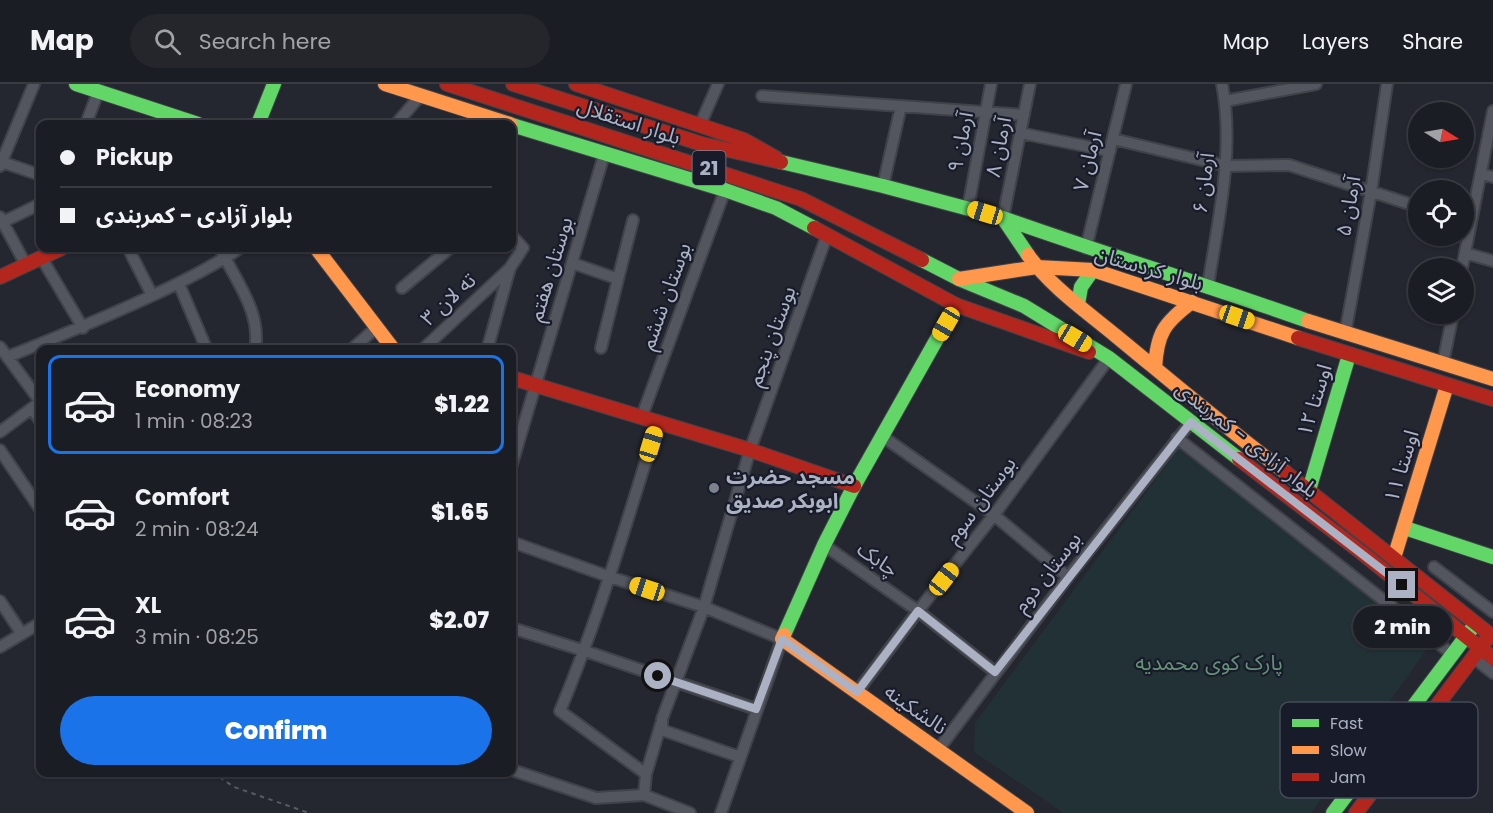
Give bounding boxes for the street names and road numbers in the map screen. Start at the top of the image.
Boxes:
street label: بلوار استقلال [574,91,684,151]
street label: آرمان ۹ [940,108,980,175]
street label: آرمان ۸ [978,113,1018,180]
street label: آرمان ۷ [1066,127,1109,194]
street label: آرمان ۶ [1185,150,1221,215]
road number: 21 [692,151,726,185]
street label: آرمان ۵ [1328,173,1368,239]
street label: بوستان هفتم [520,213,581,325]
street label: بوستان ششم [632,238,699,354]
street label: بلوار کردستان [1091,239,1207,297]
street label: ته لان ۳ [414,266,482,332]
street label: بوستان پنجم [739,282,803,390]
street label: اوستا ۱۲ [1289,360,1339,440]
street label: بلوار آزادی - کمربندی [1169,374,1325,504]
street label: اوستا ۱۱ [1376,426,1426,506]
street label: بوستان سوم [938,450,1024,551]
street label: بوستان دوم [1006,525,1089,620]
street label: چابک [851,534,905,584]
street label: نالشکینه [879,677,953,741]

